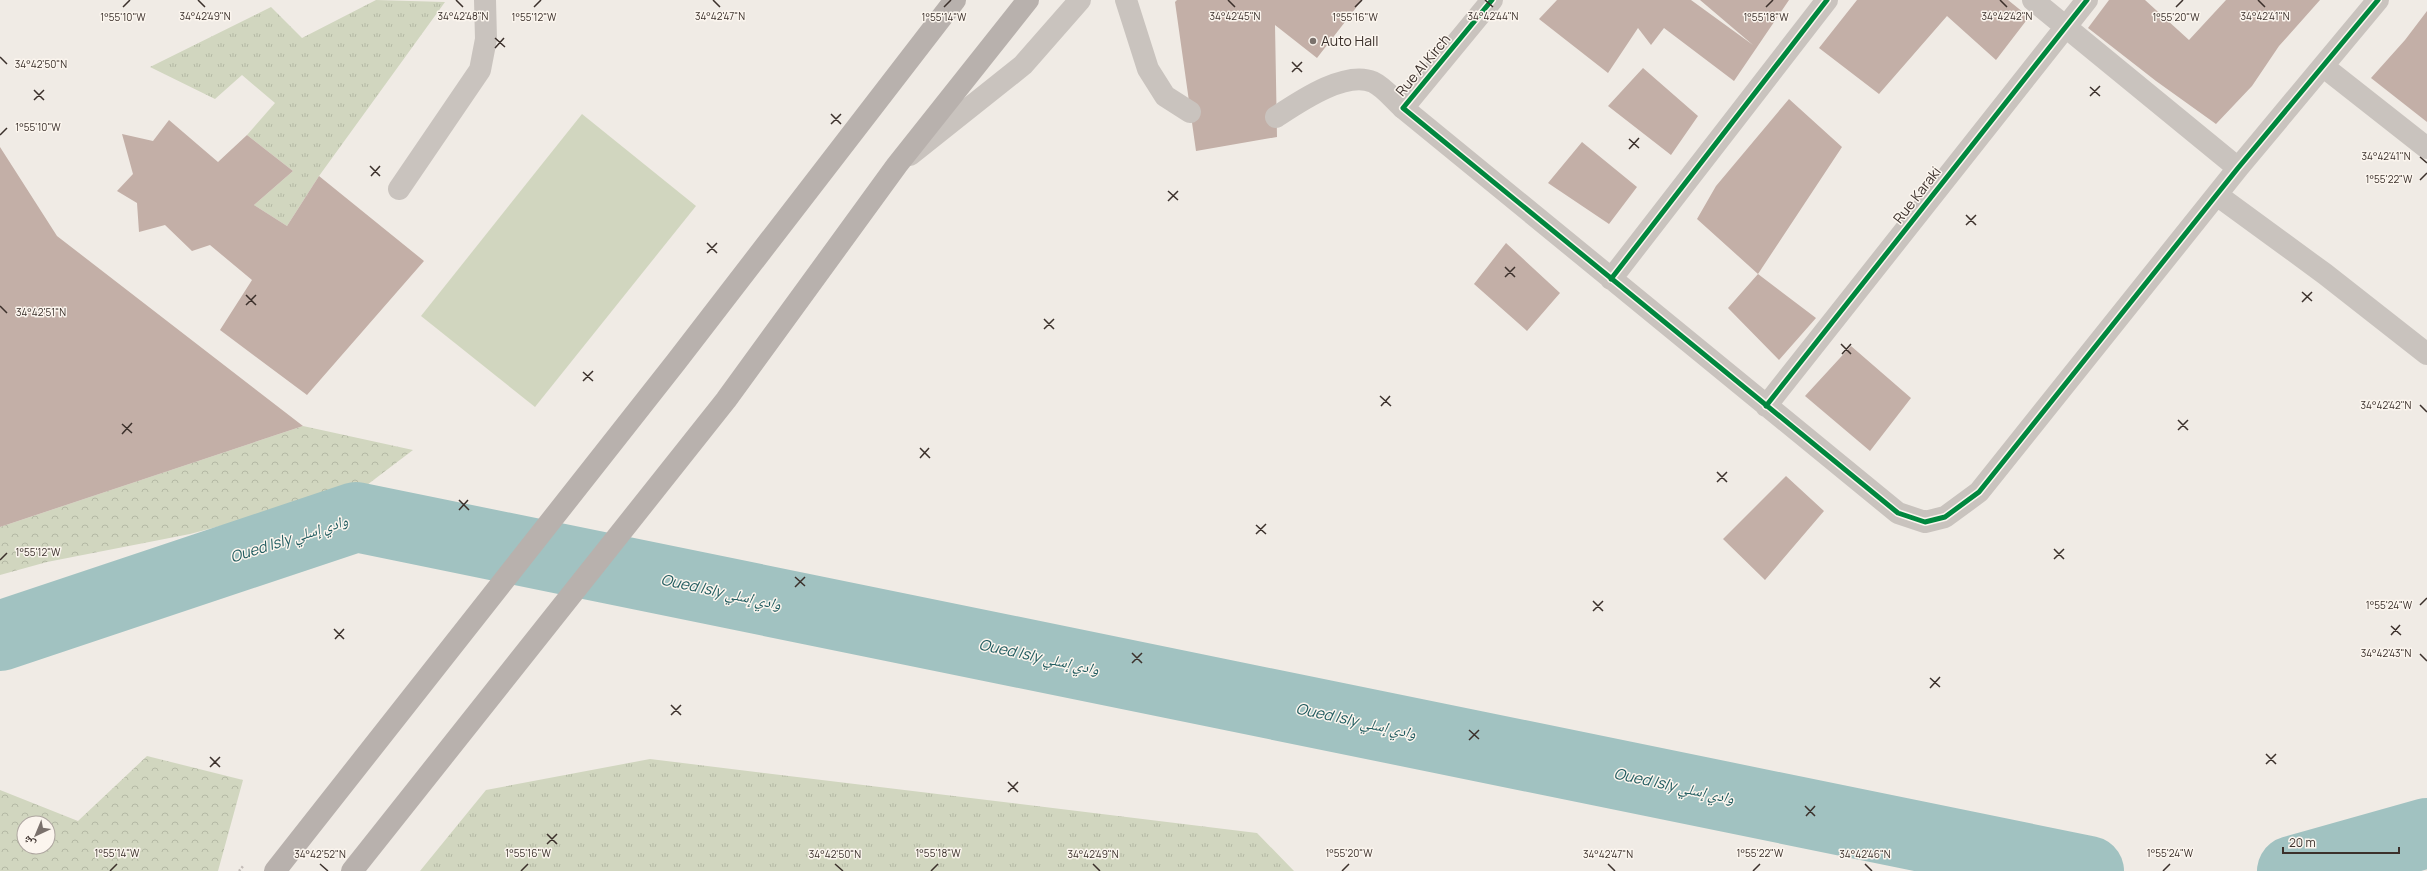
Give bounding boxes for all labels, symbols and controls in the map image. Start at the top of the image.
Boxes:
text: 34°42'49"N [179,9,231,23]
text: 34°42'48"N [438,9,489,23]
text: 34°42'47"N [695,9,745,23]
text: 34°42'45"N [1210,9,1261,23]
text: 34°42'44"N [1468,9,1519,23]
text: 34°42'42"N [1982,9,2033,23]
text: 34°42'41"N [2240,9,2290,23]
text: 1°55'10"W [100,10,146,24]
text: 1°55'12"W [512,10,557,24]
text: 1°55'14"W [922,10,967,24]
text: 1°55'16"W [1332,10,1378,24]
text: 1°55'18"W [1743,10,1789,24]
text: 1°55'20"W [2152,10,2200,24]
street label: Rue Al Kirch [1391,30,1454,100]
place label: Auto Hall [1321,31,1379,50]
marker: Auto Hall [1308,36,1318,46]
text: 34°42'50"N [15,57,67,71]
text: 1°55'10"W [15,120,61,134]
text: 34°42'41"N [2361,149,2411,163]
street label: Rue Karaki [1889,162,1945,227]
text: 1°55'22"W [2366,172,2413,186]
text: 34°42'51"N [16,305,66,319]
text: 34°42'42"N [2361,398,2412,412]
water label: Oued Isly وادي إسلي [227,510,351,569]
text: 1°55'12"W [16,545,61,559]
water label: Oued Isly وادي إسلي [659,568,783,616]
text: 1°55'24"W [2366,598,2413,612]
water label: Oued Isly وادي إسلي [977,633,1101,681]
text: 34°42'43"N [2361,646,2411,660]
water label: Oued Isly وادي إسلي [1294,697,1418,745]
water label: Oued Isly وادي إسلي [1612,762,1736,810]
north arrow [16,815,56,855]
scale bar [2283,829,2399,855]
text: ش [19,832,39,852]
text: 20 m [2289,834,2316,851]
text: 1°55'14"W [95,846,140,860]
text: 1°55'16"W [505,846,551,860]
text: 1°55'18"W [915,846,961,860]
text: 1°55'20"W [1325,846,1373,860]
text: 1°55'22"W [1737,846,1784,860]
text: 1°55'24"W [2147,846,2194,860]
text: 34°42'52"N [294,847,346,861]
text: 34°42'50"N [809,847,861,861]
text: 34°42'49"N [1067,847,1119,861]
text: 34°42'47"N [1583,847,1633,861]
text: 34°42'46"N [1839,847,1891,861]

